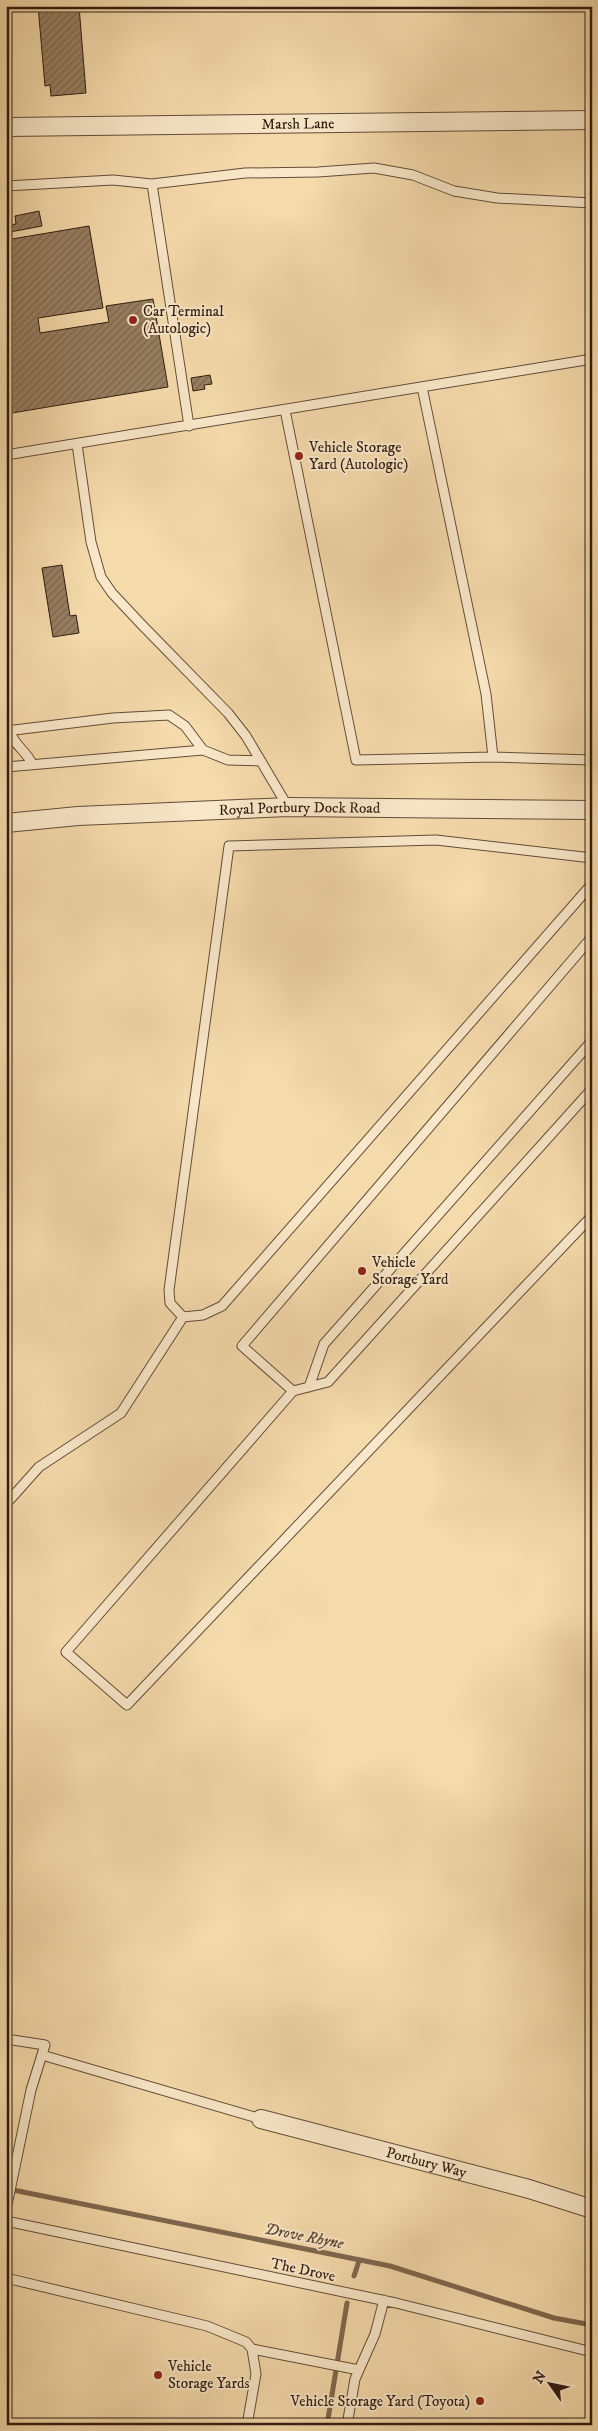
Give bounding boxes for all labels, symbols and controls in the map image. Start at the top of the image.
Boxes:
street label: Marsh Lane [261,114,335,133]
place label: Car Terminal (Autologic) [143,302,224,338]
marker: Car Terminal (Autologic) [127,314,139,326]
place label: Vehicle Storage Yard (Autologic) [308,438,408,474]
marker: Vehicle Storage Yard (Autologic) [293,450,305,462]
street label: Royal Portbury Dock Road [218,797,381,819]
place label: Vehicle Storage Yard [371,1253,449,1289]
marker: Vehicle Storage Yard [356,1265,368,1277]
street label: Portbury Way [384,2143,470,2182]
water label: Drove Rhyne [263,2219,346,2254]
street label: The Drove [269,2254,337,2286]
place label: Vehicle Storage Yards [167,2357,250,2393]
north arrow [526,2358,576,2408]
text: N [529,2367,551,2387]
marker: Vehicle Storage Yards [152,2369,164,2381]
place label: Vehicle Storage Yard (Toyota) [290,2392,470,2411]
marker: Vehicle Storage Yard (Toyota) [474,2395,486,2407]

